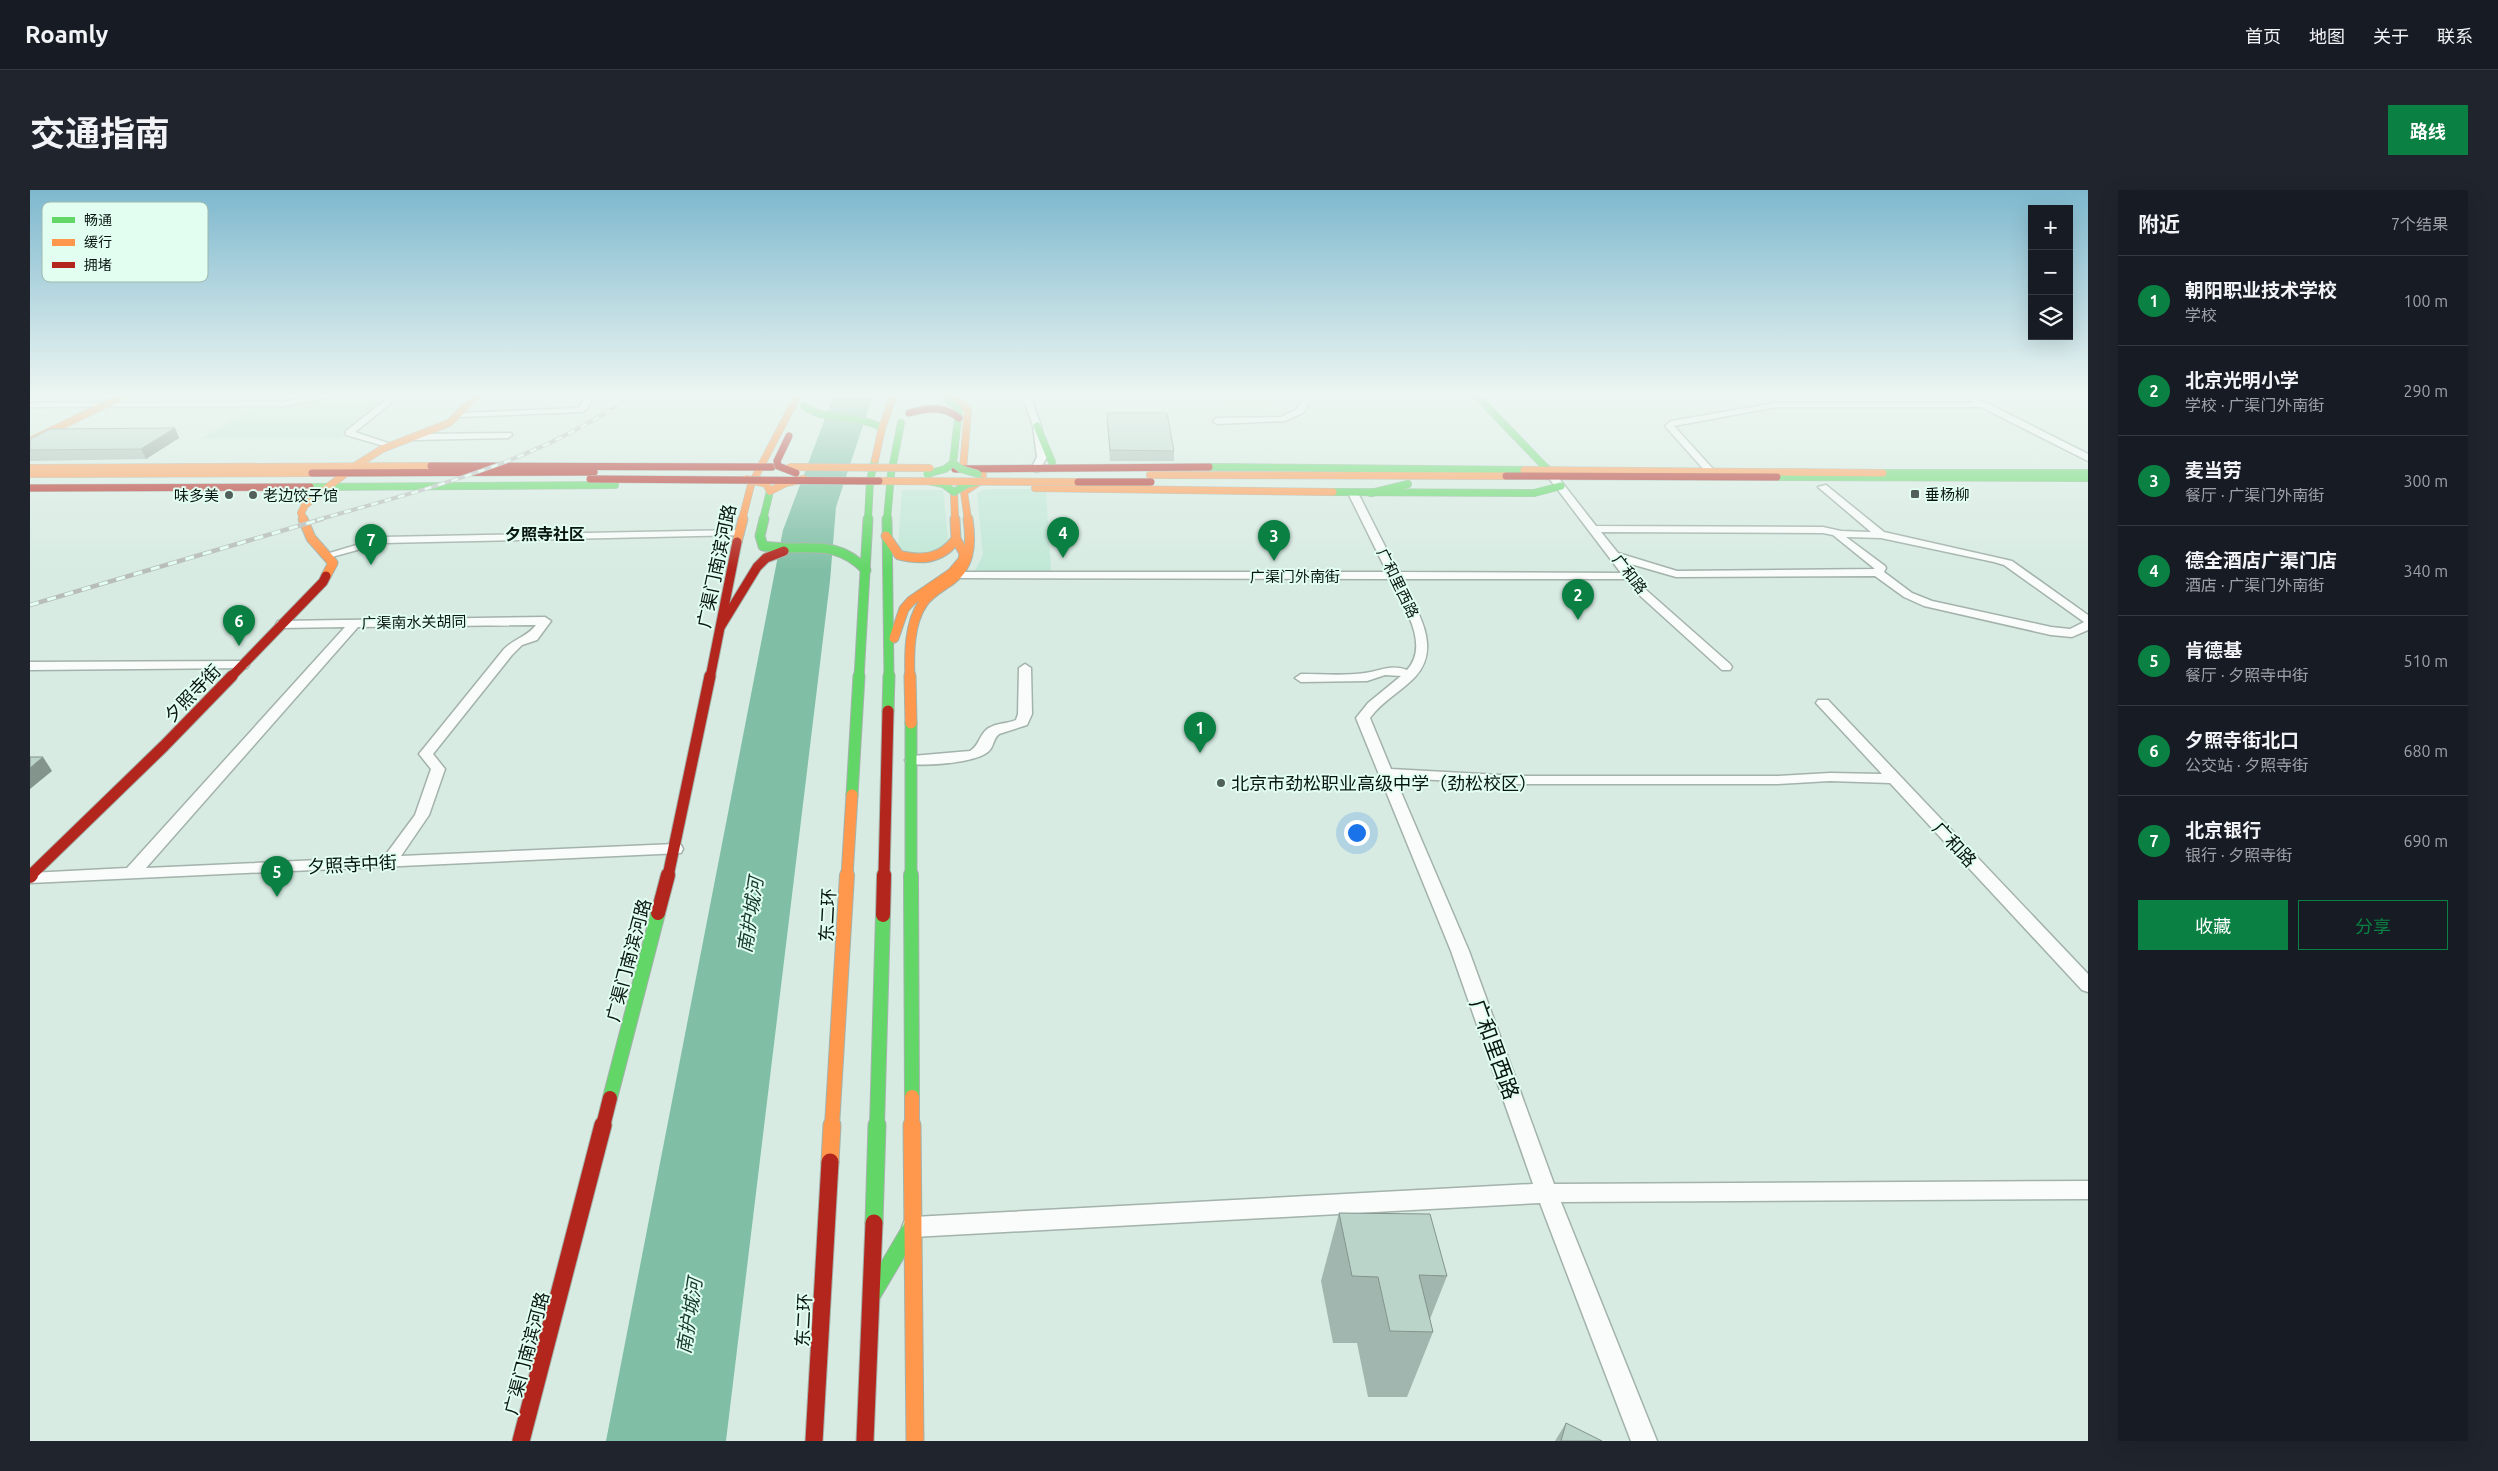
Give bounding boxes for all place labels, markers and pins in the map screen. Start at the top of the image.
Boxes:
place label: 垂杨柳 [1925,486,1970,503]
place label: 味多美 [174,487,219,504]
place label: 老边饺子馆 [263,487,338,504]
marker: 垂杨柳 [1909,488,1921,500]
marker: 味多美 [223,489,235,501]
marker: 老边饺子馆 [247,489,259,501]
pin: 4 [1047,517,1079,558]
pin: 3 [1258,520,1290,561]
pin: 7 [355,524,387,565]
pin: 2 [1562,579,1594,620]
pin: 6 [223,605,255,646]
pin: 1 [1184,712,1216,753]
place label: 北京市劲松职业高级中学（劲松校区） [1231,773,1537,793]
marker: 北京市劲松职业高级中学（劲松校区） [1215,777,1227,789]
pin: 5 [261,856,293,897]

